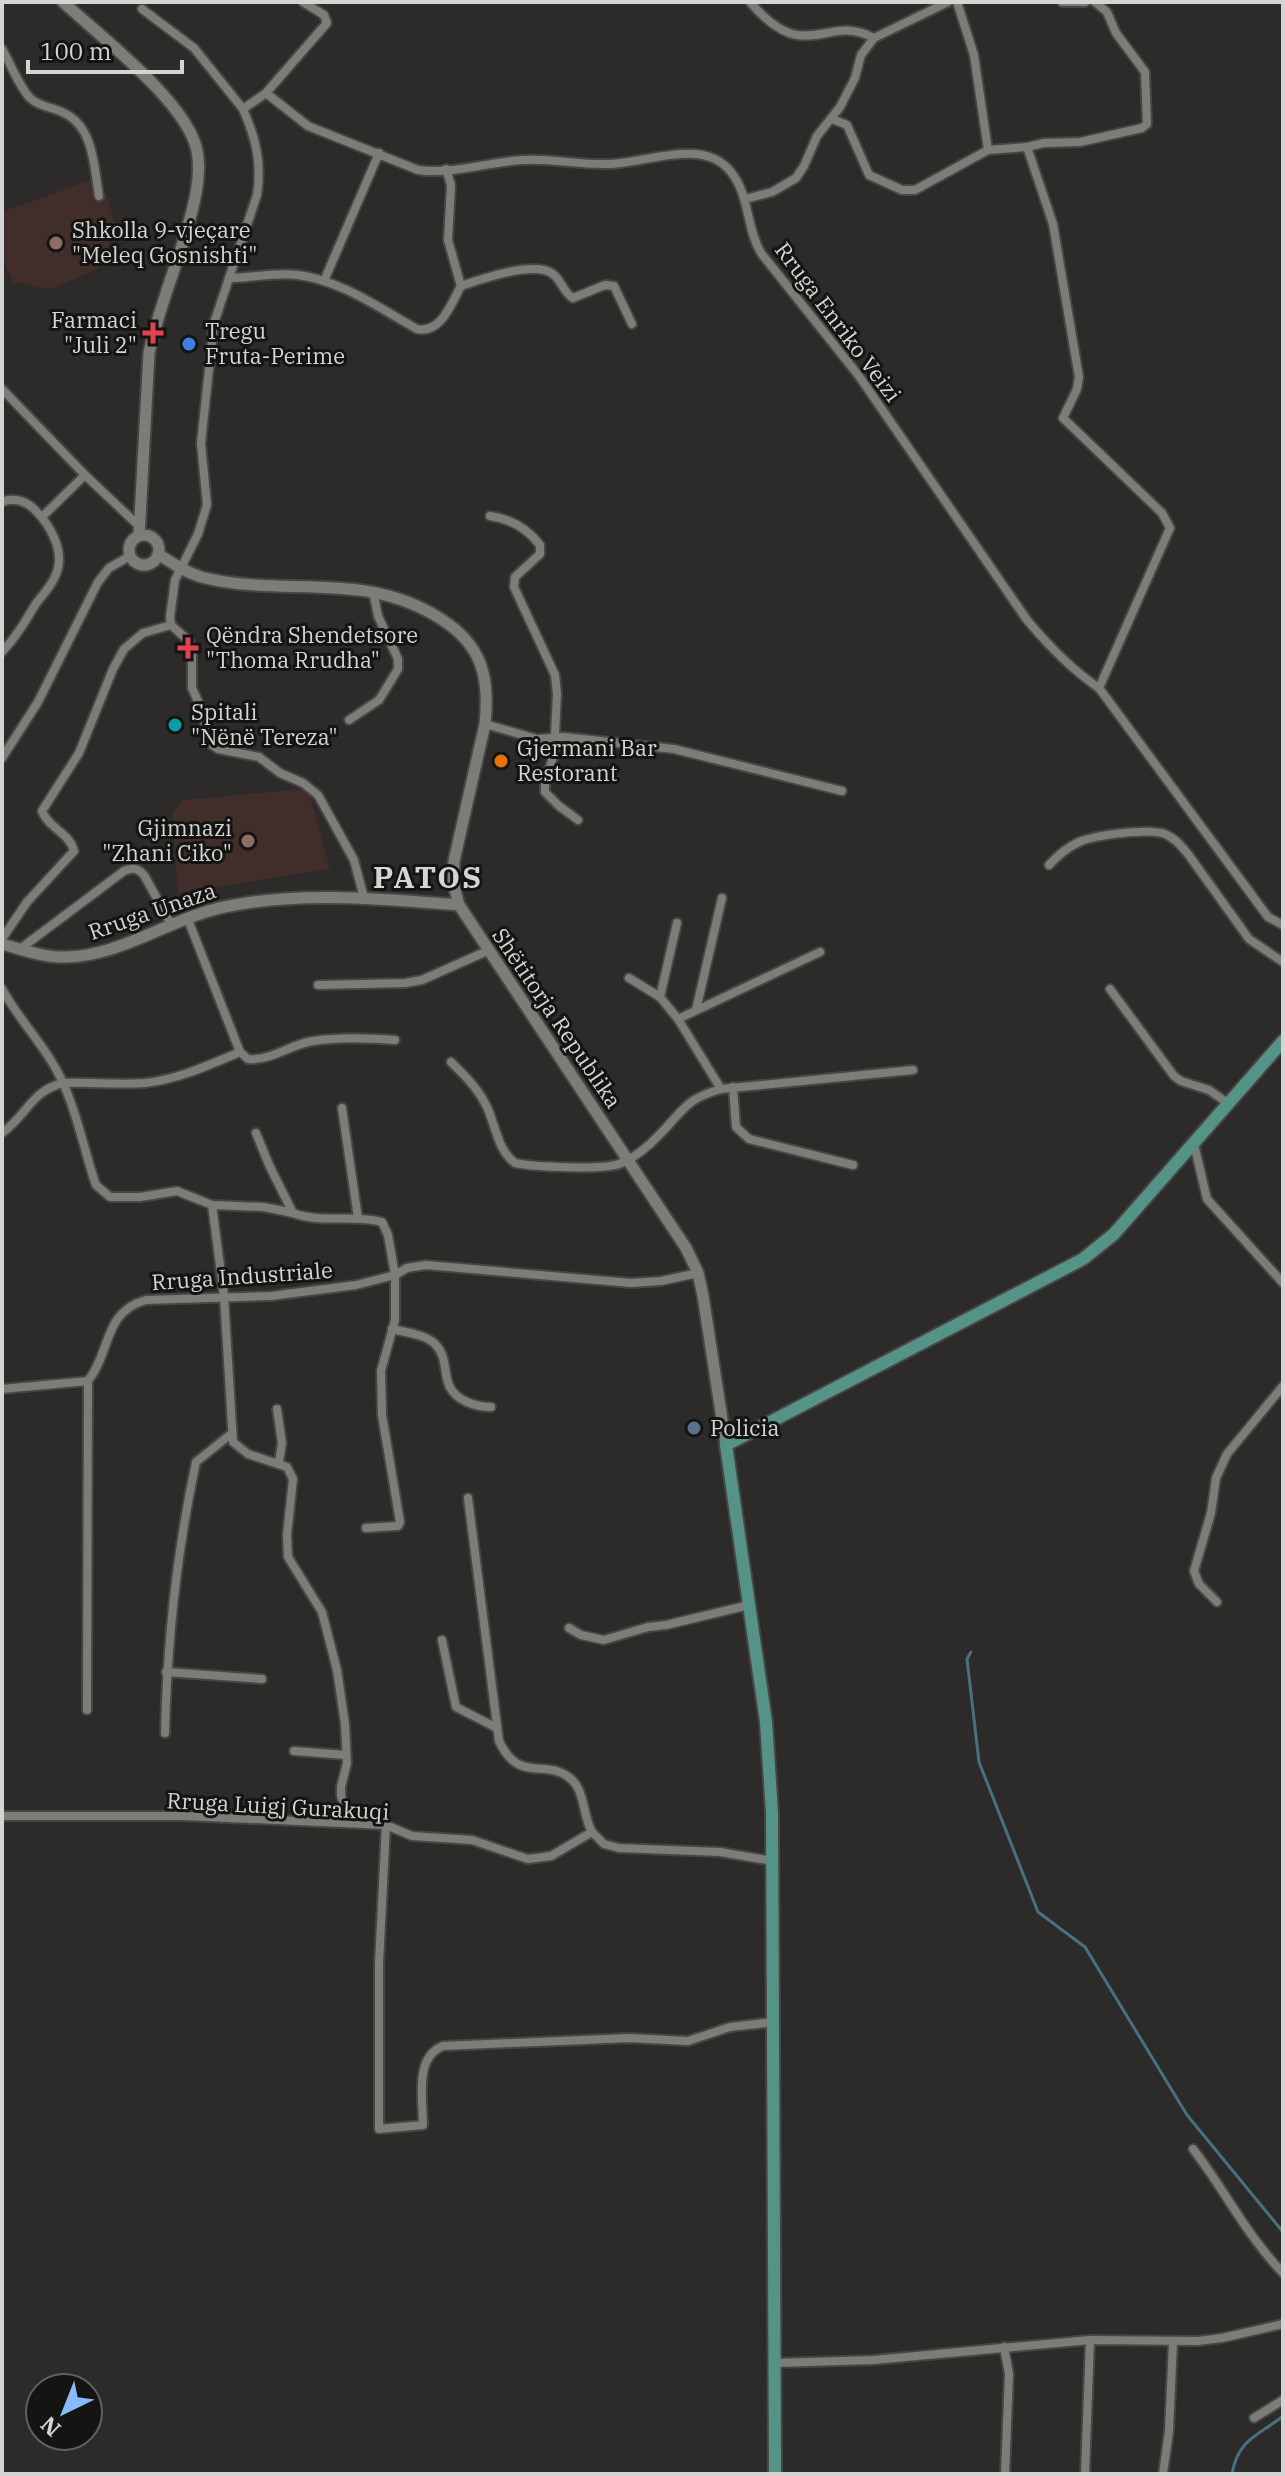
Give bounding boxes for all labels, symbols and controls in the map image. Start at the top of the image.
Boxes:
scale bar [28,24,182,74]
text: 100 m [40,35,112,67]
place label: Shkolla 9-vjeçare "Meleq Gosnishti" [72,215,257,269]
marker: Shkolla 9-vjeçare "Meleq Gosnishti" [47,234,65,252]
street label: Rruga Enriko Veizi [769,236,908,407]
place label: Farmaci "Juli 2" [51,305,137,359]
place label: Tregu Fruta-Perime [205,316,345,370]
marker: Farmaci "Juli 2" [144,324,162,342]
marker: Tregu Fruta-Perime [180,335,198,353]
place label: Qëndra Shendetsore "Thoma Rrudha" [206,620,418,674]
marker: Qëndra Shendetsore "Thoma Rrudha" [177,637,199,659]
place label: Spitali "Nënë Tereza" [191,697,338,751]
marker: Spitali "Nënë Tereza" [166,716,184,734]
place label: Gjermani Bar Restorant [517,733,657,787]
marker: Gjermani Bar Restorant [492,752,510,770]
place label: Gjimnazi "Zhani Ciko" [102,813,232,867]
marker: Gjimnazi "Zhani Ciko" [239,832,257,850]
district label: PATOS [373,857,483,896]
street label: Rruga Unaza [84,875,219,946]
street label: Shëtitorja Republika [486,922,629,1114]
street label: Rruga Industriale [150,1255,334,1296]
place label: Policia [710,1413,780,1442]
marker: Policia [685,1419,703,1437]
street label: Rruga Luigj Gurakuqi [166,1785,390,1826]
north arrow [24,2372,104,2452]
text: N [34,2410,66,2444]

